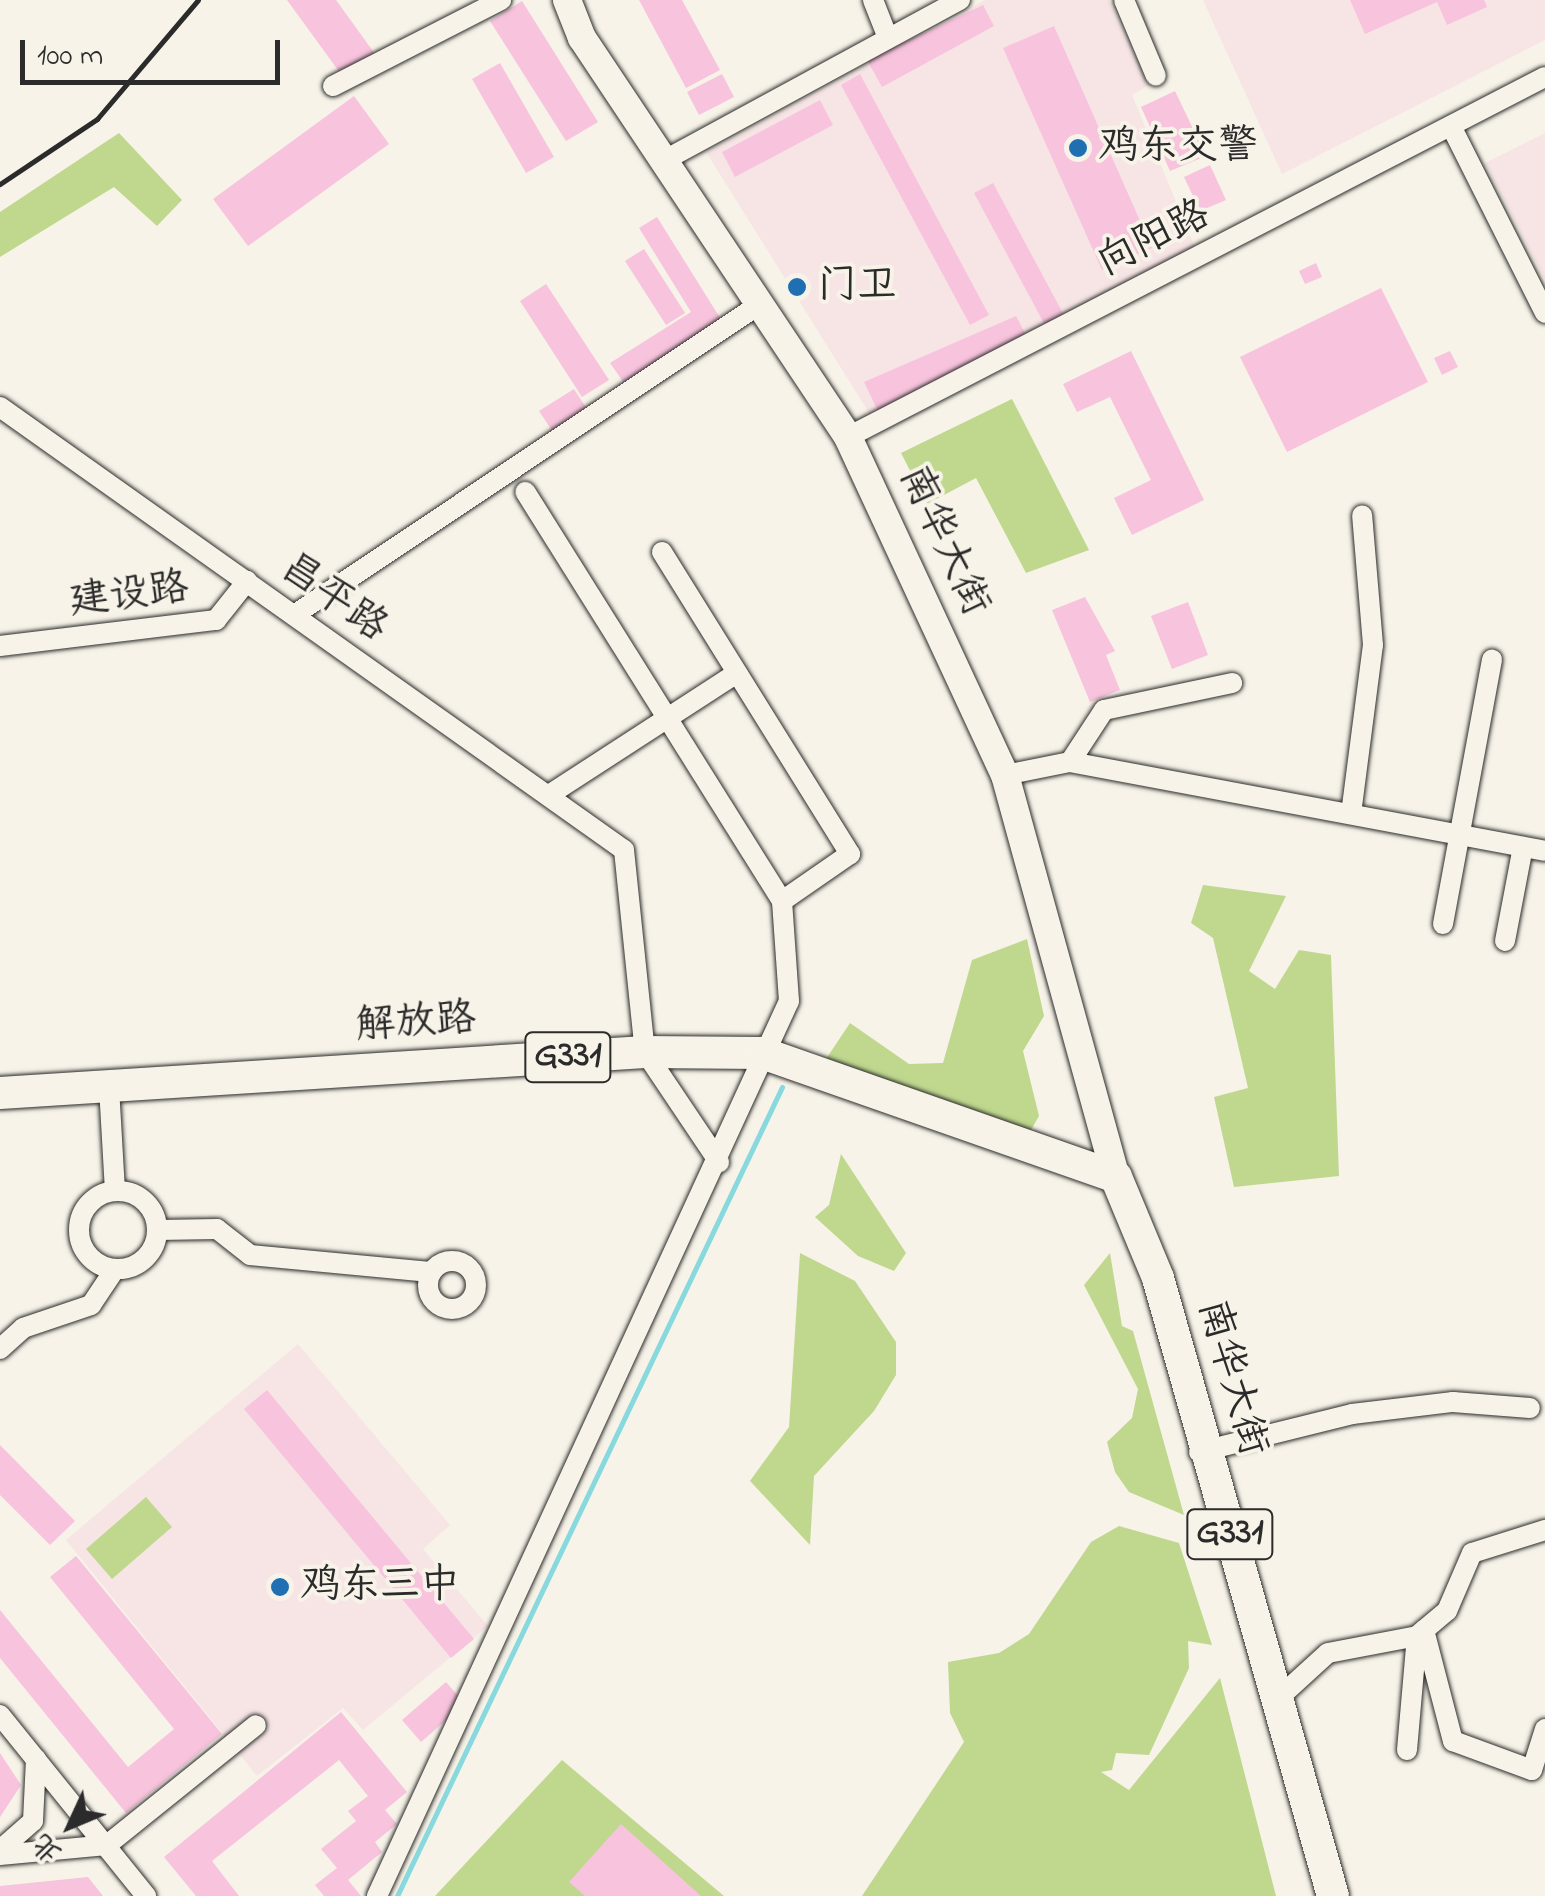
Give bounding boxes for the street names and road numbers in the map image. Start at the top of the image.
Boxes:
street label: 向阳路 [1090,191,1218,289]
street label: 南华大街 [887,458,999,624]
street label: 昌平路 [270,545,396,653]
street label: 建设路 [67,565,191,627]
street label: 解放路 [354,996,478,1052]
road number: G331 [523,1024,613,1090]
street label: 南华大街 [1186,1294,1276,1462]
road number: G331 [1185,1501,1275,1567]

